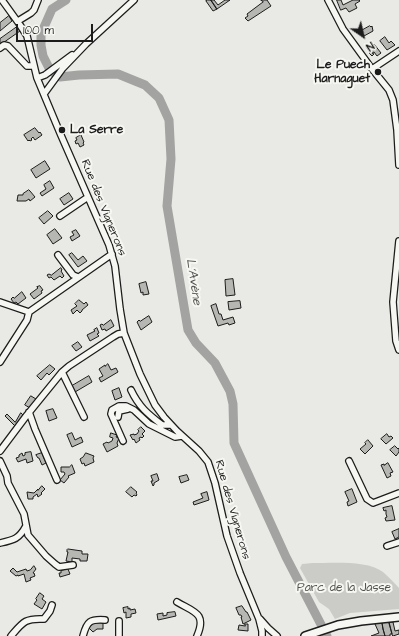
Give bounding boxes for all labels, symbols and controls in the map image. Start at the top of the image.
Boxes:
scale bar [18,16,95,42]
north arrow [343,16,383,56]
text: 100 m [23,22,54,39]
text: N [363,38,377,55]
place label: Le Puech Harnaguet [314,58,370,86]
marker: Le Puech Harnaguet [373,67,383,77]
place label: La Serre [70,123,123,137]
marker: La Serre [57,125,67,135]
street label: Rue des Vignerons [77,158,129,258]
water label: L'Avène [182,258,204,306]
street label: Rue des Vignerons [211,459,253,561]
park label: Parc de la Jasse [297,581,391,595]

